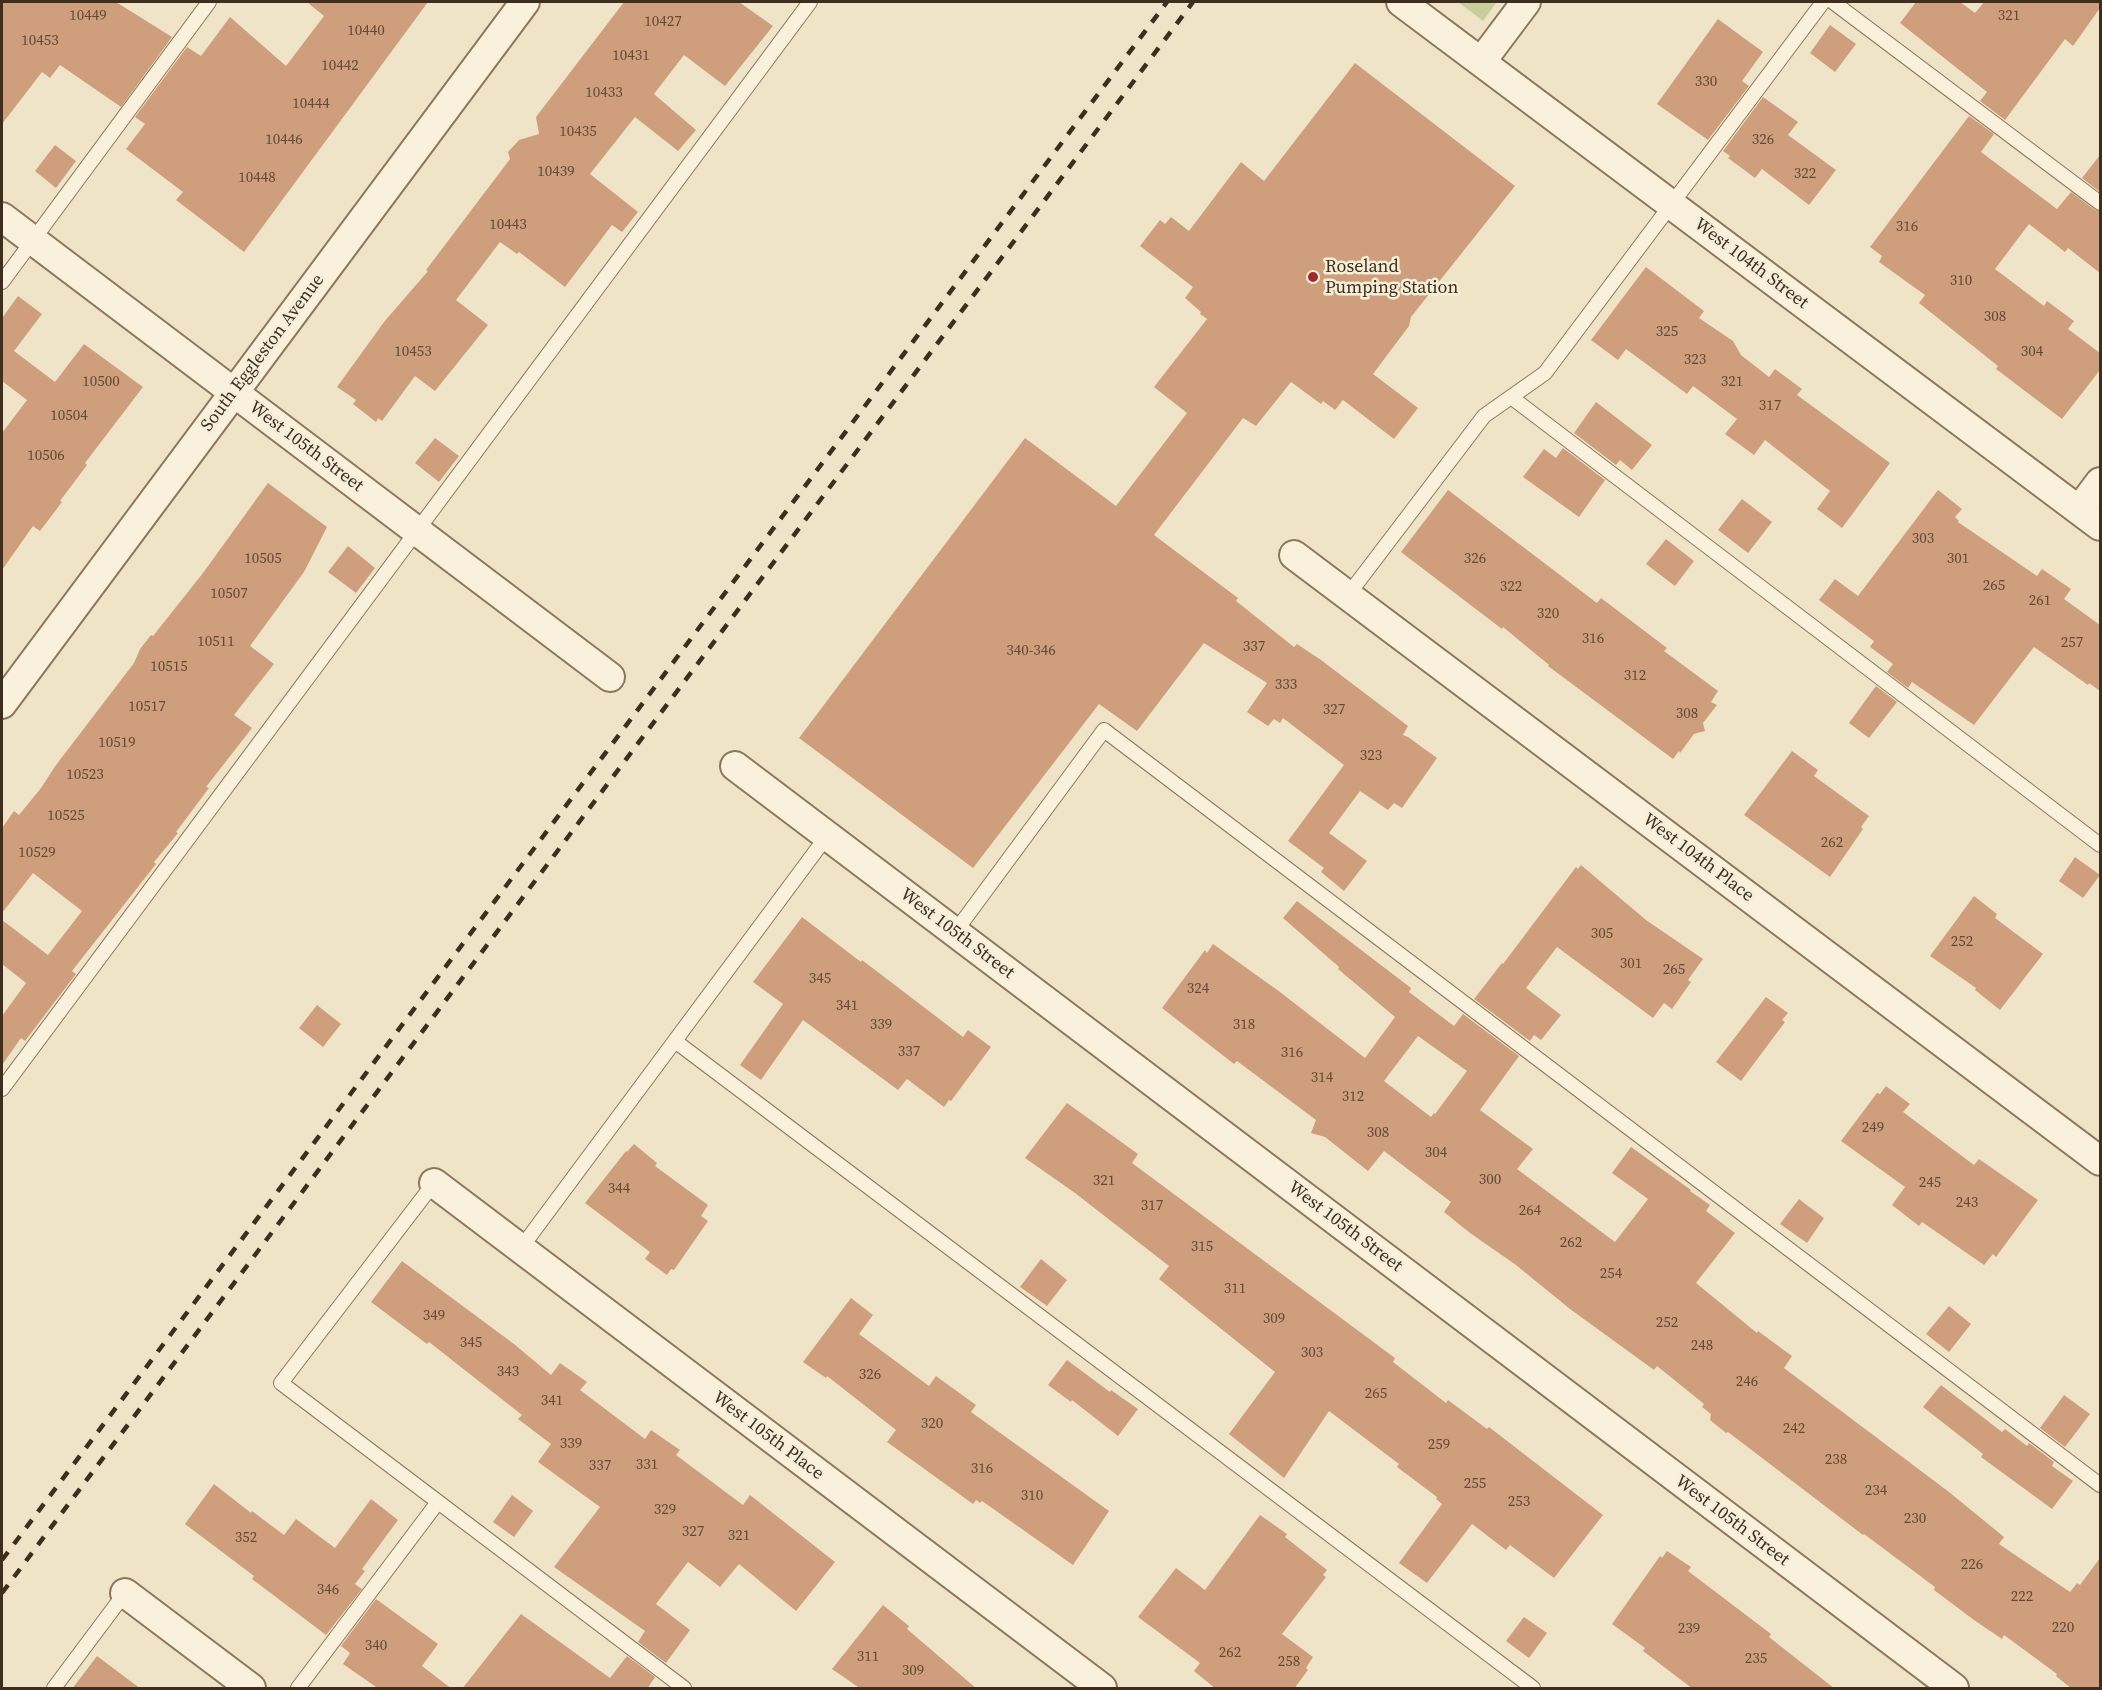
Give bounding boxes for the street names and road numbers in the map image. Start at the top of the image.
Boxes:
street label: West 104th Street [1690,214,1812,314]
street label: South Eggleston Avenue [197,270,329,436]
street label: West 105th Street [245,397,367,497]
street label: West 104th Place [1638,809,1758,907]
street label: West 105th Street [896,884,1018,984]
street label: West 105th Street [1284,1177,1406,1277]
street label: West 105th Place [708,1387,828,1485]
street label: West 105th Street [1671,1471,1793,1571]

